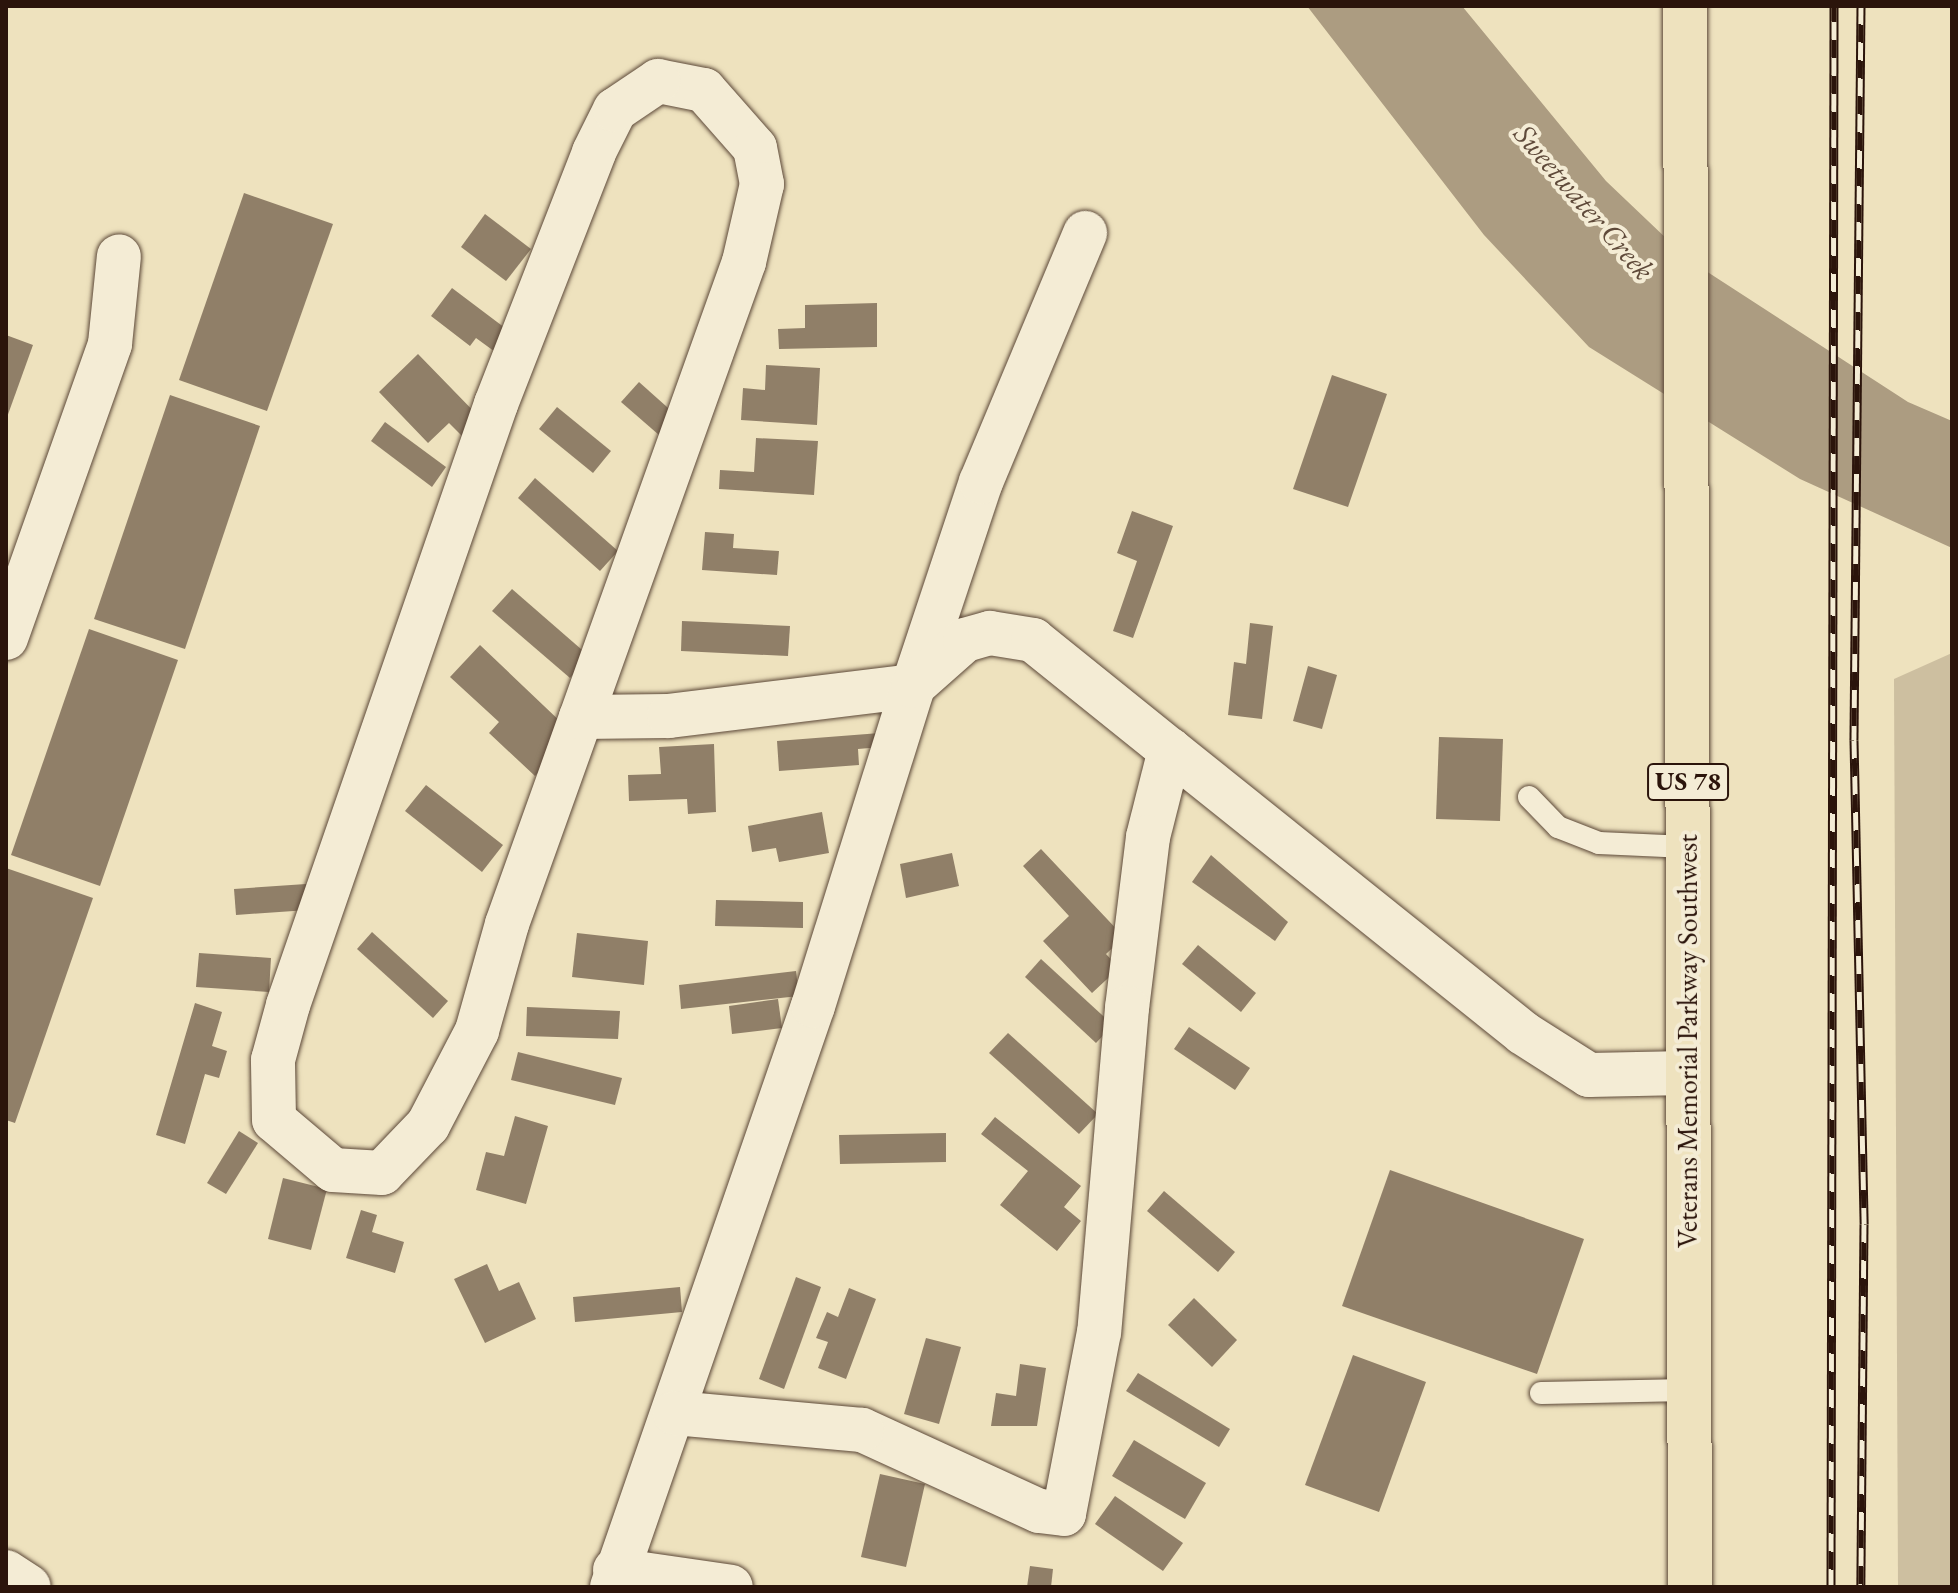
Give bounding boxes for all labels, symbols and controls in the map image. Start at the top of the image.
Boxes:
water label: Sweetwater Creek [1506,116,1662,288]
road number: US 78 [1646,760,1730,804]
street label: Veterans Memorial Parkway Southwest [1670,834,1704,1248]

